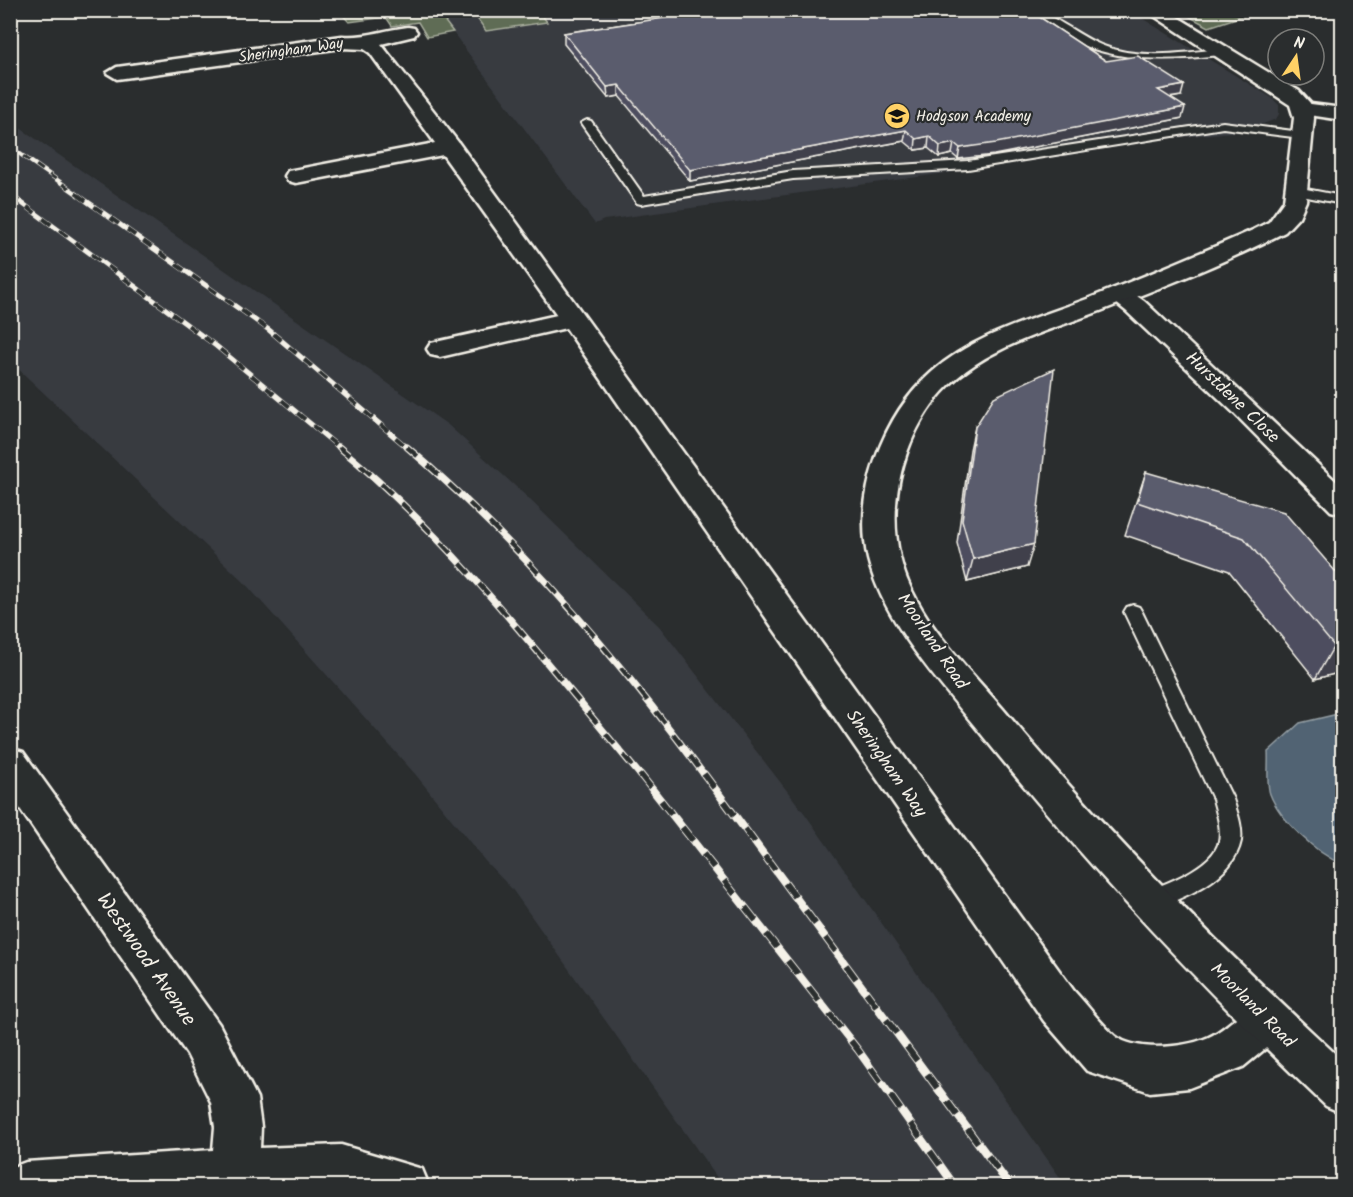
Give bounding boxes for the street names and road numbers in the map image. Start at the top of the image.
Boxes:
street label: Sheringham Way [237,32,346,70]
street label: Hurstdene Close [1178,345,1286,451]
street label: Moorland Road [889,588,975,697]
street label: Sheringham Way [838,704,934,824]
street label: Westwood Avenue [87,886,205,1034]
street label: Moorland Road [1202,956,1302,1056]

